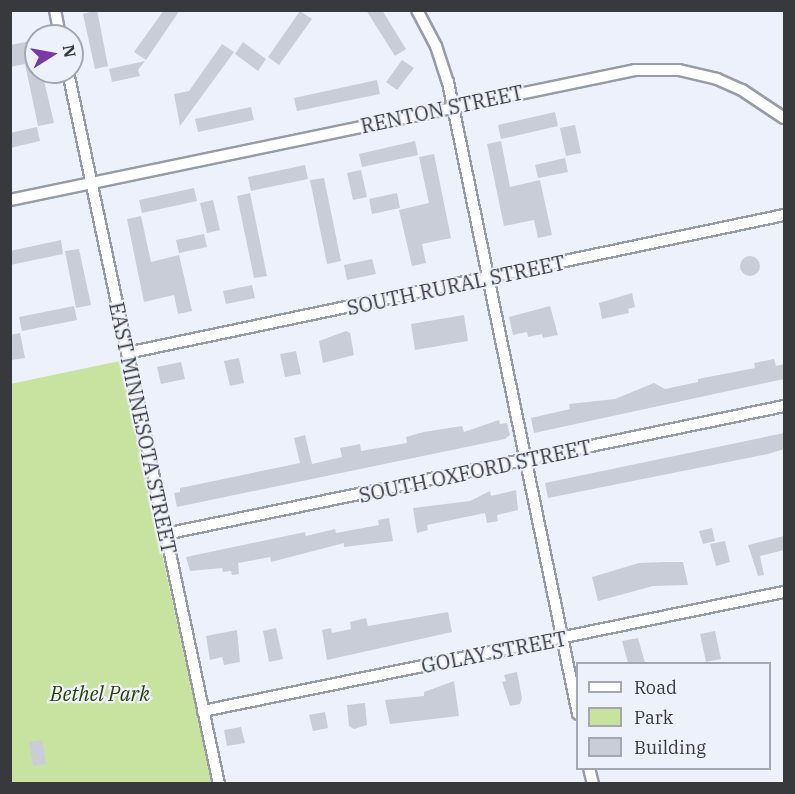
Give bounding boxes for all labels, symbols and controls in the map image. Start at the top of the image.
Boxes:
north arrow [24,24,84,84]
text: N [59,43,81,59]
street label: RENTON STREET [358,80,526,138]
street label: SOUTH RURAL STREET [345,250,567,320]
street label: EAST MINNESOTA STREET [105,300,181,556]
street label: SOUTH OXFORD STREET [357,435,593,507]
street label: GOLAY STREET [419,626,569,678]
legend [576,662,771,770]
text: Road [634,676,677,699]
park label: Bethel Park [50,681,150,705]
text: Park [634,706,673,729]
text: Building [634,736,706,759]

